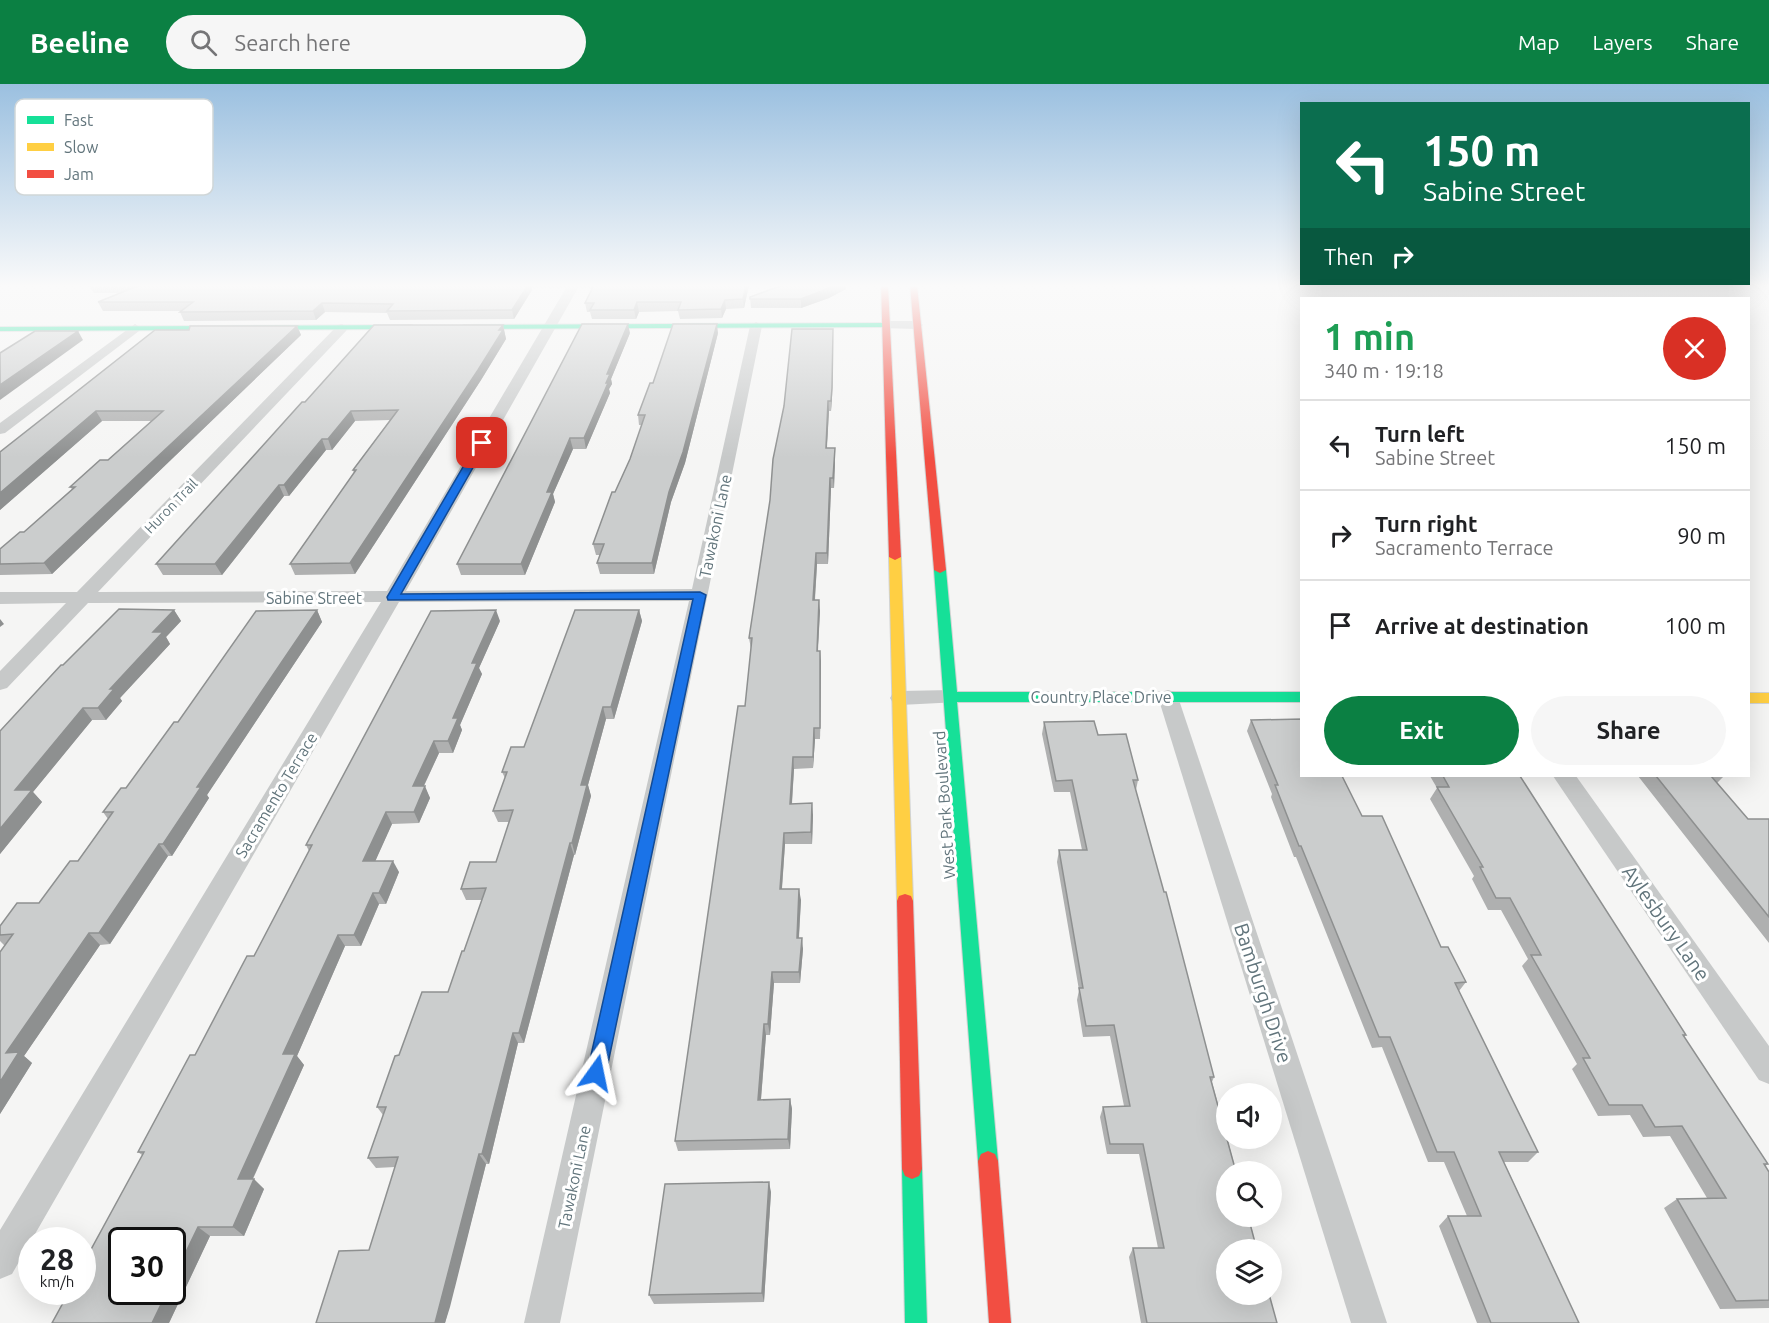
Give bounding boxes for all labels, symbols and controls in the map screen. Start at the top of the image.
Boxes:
search box [166,15,586,69]
icon: search [187,26,220,59]
text: Beeline [30,27,130,58]
text: Search here [235,30,351,55]
text: Map [1518,30,1559,54]
text: Layers [1592,30,1653,54]
text: Share [1686,30,1739,54]
legend [15,99,213,195]
text: Fast [64,111,94,129]
icon: left [1324,126,1402,204]
text: 150 m [1423,127,1540,174]
text: Slow [64,138,99,156]
text: Jam [64,165,94,183]
text: Sabine Street [1423,176,1585,206]
icon: right [1386,240,1419,273]
text: Then [1324,244,1374,269]
text: 1 min [1324,316,1415,357]
button: close [1663,317,1726,380]
text: 340 m · 19:18 [1324,359,1444,382]
pin [456,417,507,468]
text: Turn left [1375,421,1465,446]
icon: arrive [465,426,498,459]
icon: left [1324,429,1357,462]
text: 150 m [1665,433,1726,458]
text: Sabine Street [1375,446,1495,469]
street label: Tawakoni Lane [695,473,735,579]
street label: Huron Trail [141,475,201,536]
text: Turn right [1375,511,1477,536]
icon: right [1324,519,1357,552]
text: 90 m [1677,523,1726,548]
text: Sacramento Terrace [1375,536,1554,559]
street label: Sabine Street [266,589,363,607]
icon: arrive [1324,609,1357,642]
text: Arrive at destination [1375,613,1589,638]
text: 100 m [1665,613,1726,638]
street label: Country Place Drive [1030,688,1172,706]
button: Exit [1324,696,1519,765]
button: Share [1531,696,1726,765]
street label: Sacramento Terrace [231,729,321,861]
street label: West Park Boulevard [930,730,958,880]
street label: Aylesbury Lane [1618,860,1715,985]
street label: Bamburgh Drive [1230,920,1297,1066]
position arrow [564,1041,628,1105]
map controls [1216,1083,1282,1305]
button: sound [1216,1083,1282,1149]
street label: Tawakoni Lane [554,1124,594,1230]
button: search [1216,1161,1282,1227]
speed limit sign: 30 [108,1227,186,1305]
button: layers [1216,1239,1282,1305]
text: 28 [40,1242,74,1276]
text: km/h [40,1273,74,1290]

